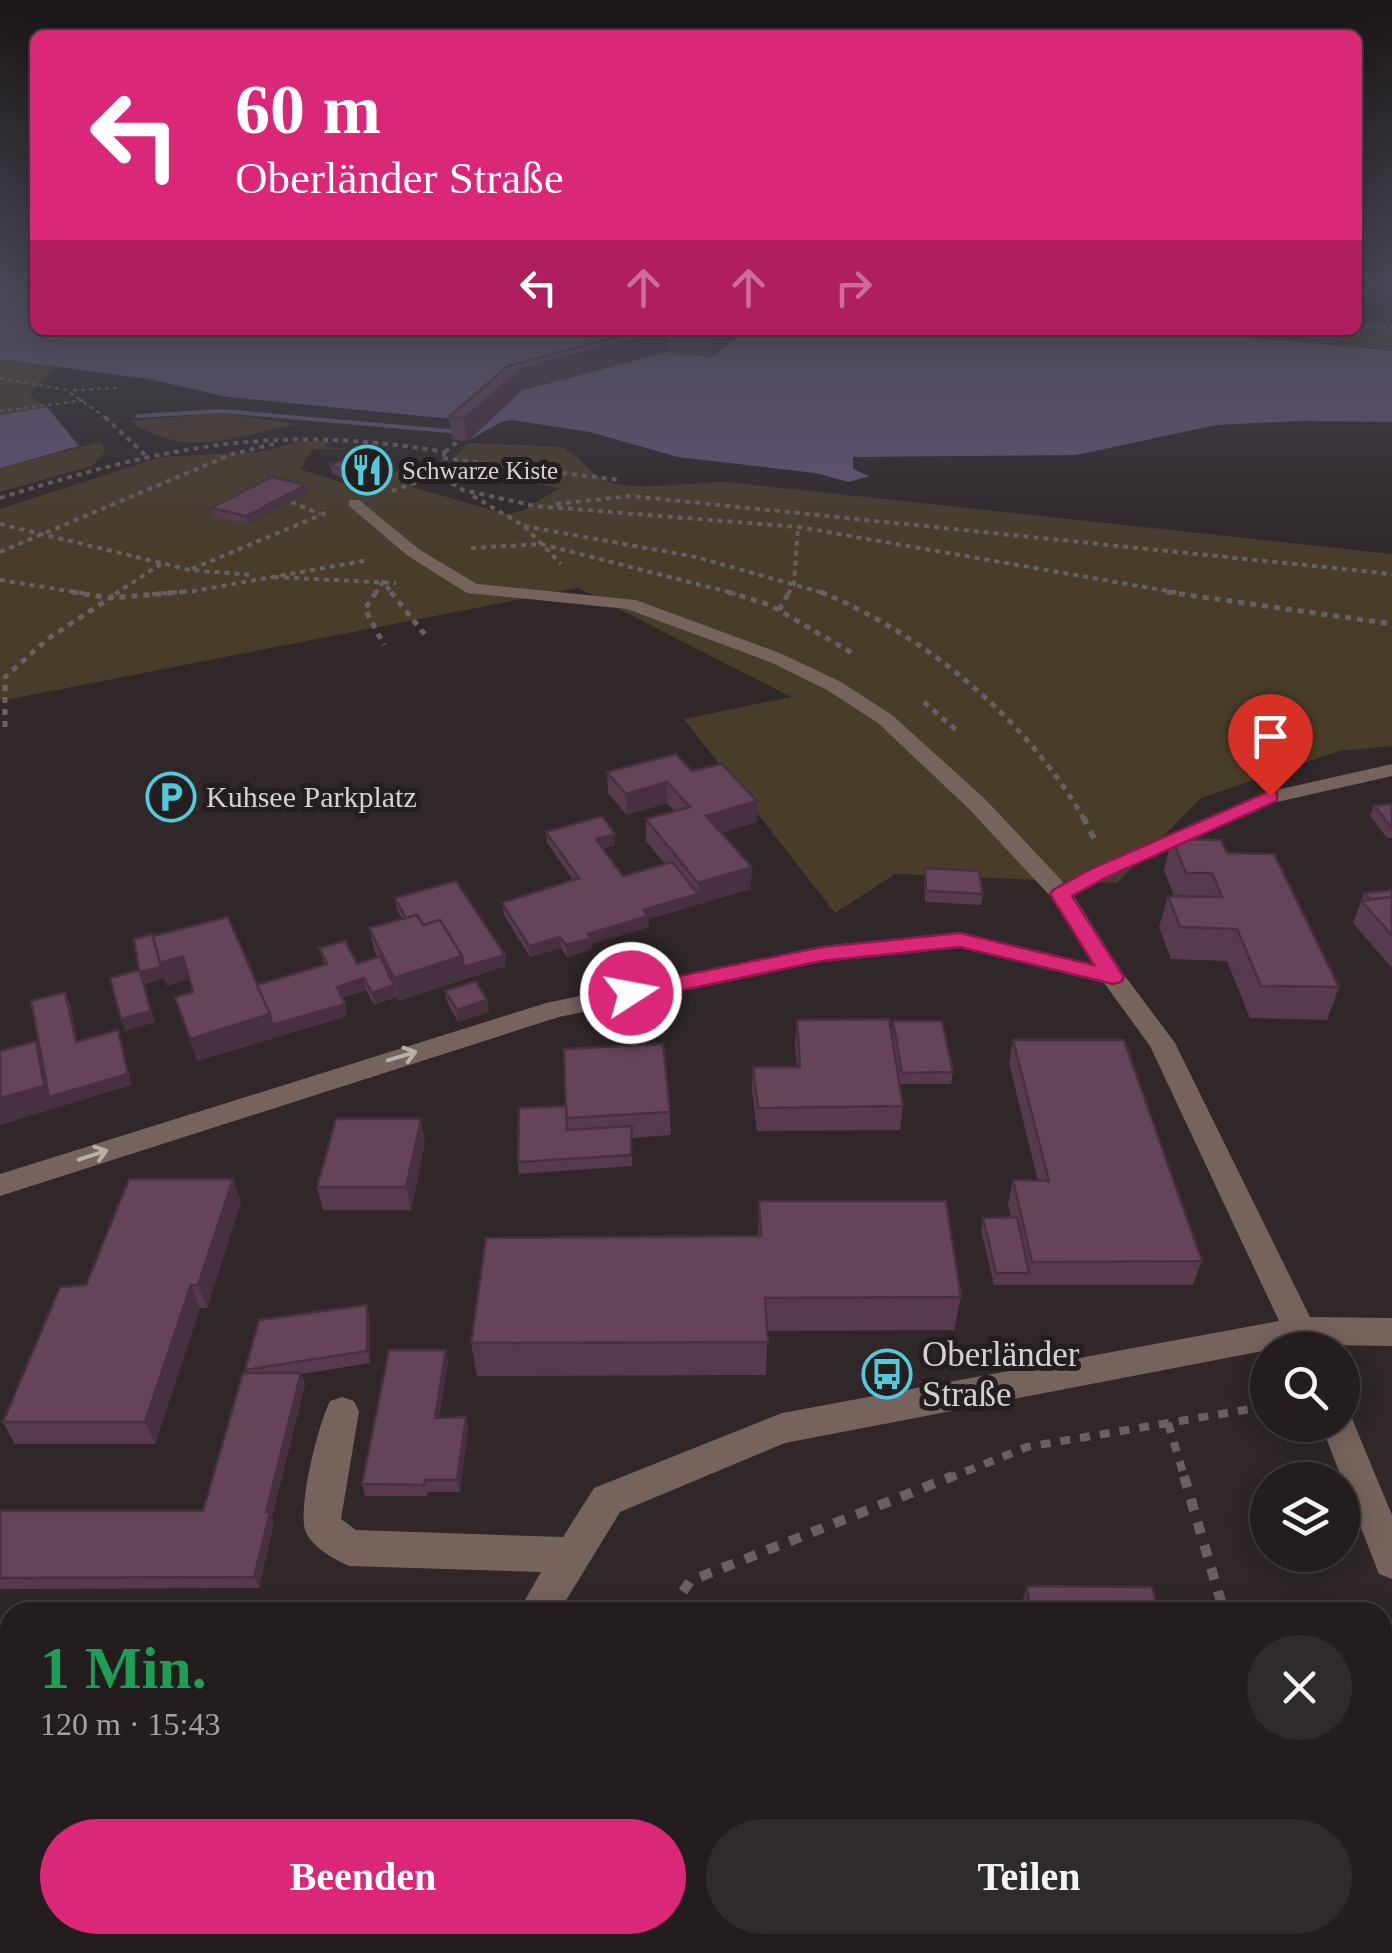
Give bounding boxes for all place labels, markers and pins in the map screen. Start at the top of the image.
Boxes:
restaurant icon: Schwarze Kiste [341,444,393,496]
place label: Schwarze Kiste [402,457,558,484]
pin [1228,694,1313,797]
parking icon: Kuhsee Parkplatz [145,771,197,823]
place label: Kuhsee Parkplatz [206,780,417,813]
place label: Oberländer Straße [922,1335,1080,1414]
bus stop icon: Oberländer Straße [861,1348,913,1400]

